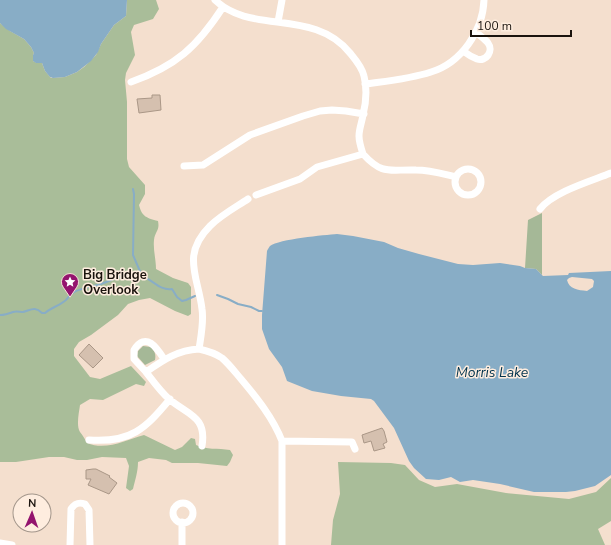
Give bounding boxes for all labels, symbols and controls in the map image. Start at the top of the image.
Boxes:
scale bar [471,12,571,38]
text: 100 m [477,18,512,34]
place label: Big Bridge Overlook [83,266,147,299]
place icon: Big Bridge Overlook [60,272,80,297]
water label: Morris Lake [456,363,529,382]
north arrow [12,493,52,533]
text: N [28,496,37,511]

